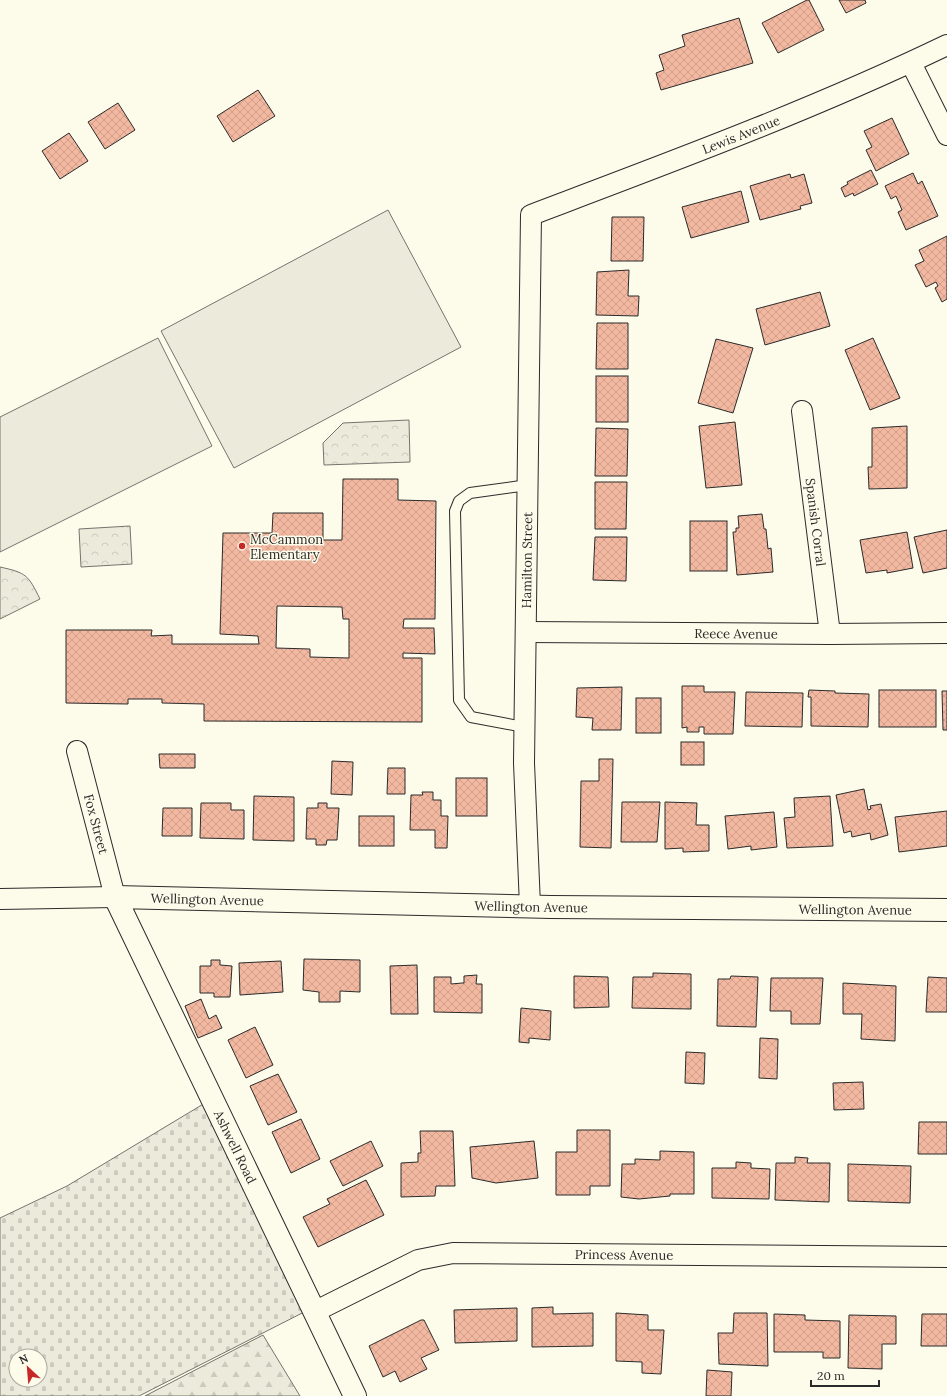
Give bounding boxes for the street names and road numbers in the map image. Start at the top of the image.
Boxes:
street label: Lewis Avenue [700,111,782,157]
street label: Spanish Corral [802,477,830,568]
street label: Hamilton Street [517,512,536,608]
street label: Reece Avenue [694,625,778,642]
street label: Fox Street [80,792,112,856]
street label: Wellington Avenue [150,889,264,909]
street label: Wellington Avenue [474,897,588,916]
street label: Wellington Avenue [798,900,912,918]
street label: Ashwell Road [209,1106,260,1187]
street label: Princess Avenue [575,1245,673,1263]

